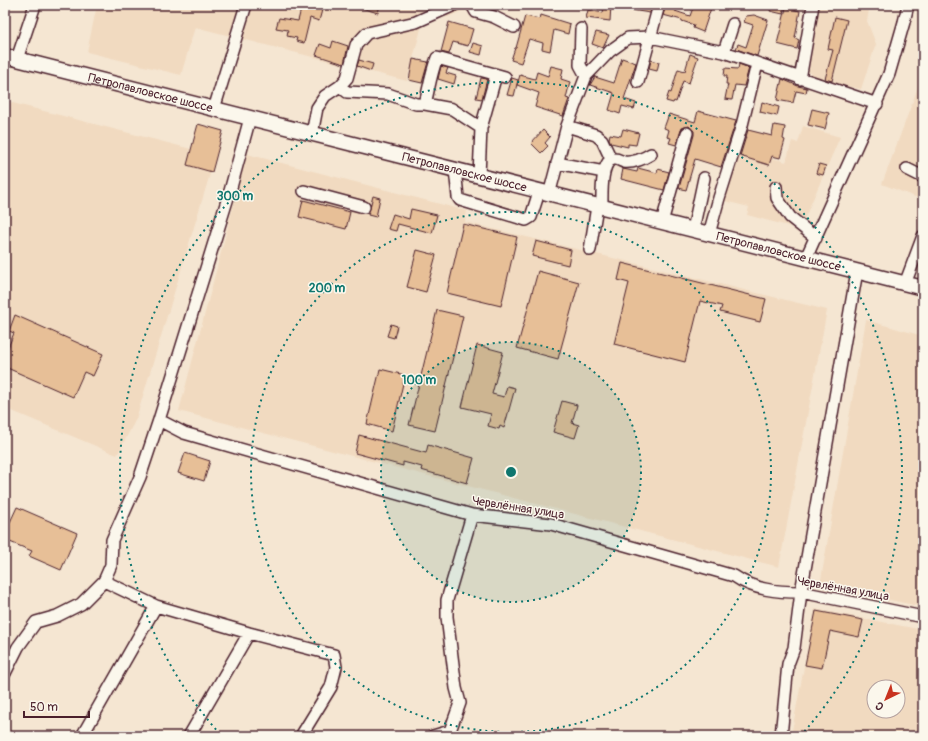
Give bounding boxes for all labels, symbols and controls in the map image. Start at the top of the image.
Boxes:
street label: Петропавловское шоссе [87,70,214,116]
street label: Петропавловское шоссе [401,149,528,195]
text: 300 m [217,189,254,204]
street label: Петропавловское шоссе [715,229,843,274]
text: 200 m [309,281,346,296]
text: 100 m [402,373,437,388]
centre of rings [504,465,518,479]
street label: Червлённая улица [471,493,566,523]
street label: Червлённая улица [796,574,891,605]
north arrow [866,679,906,719]
scale bar [24,693,89,719]
text: С [872,699,886,713]
text: 50 m [30,700,58,715]

